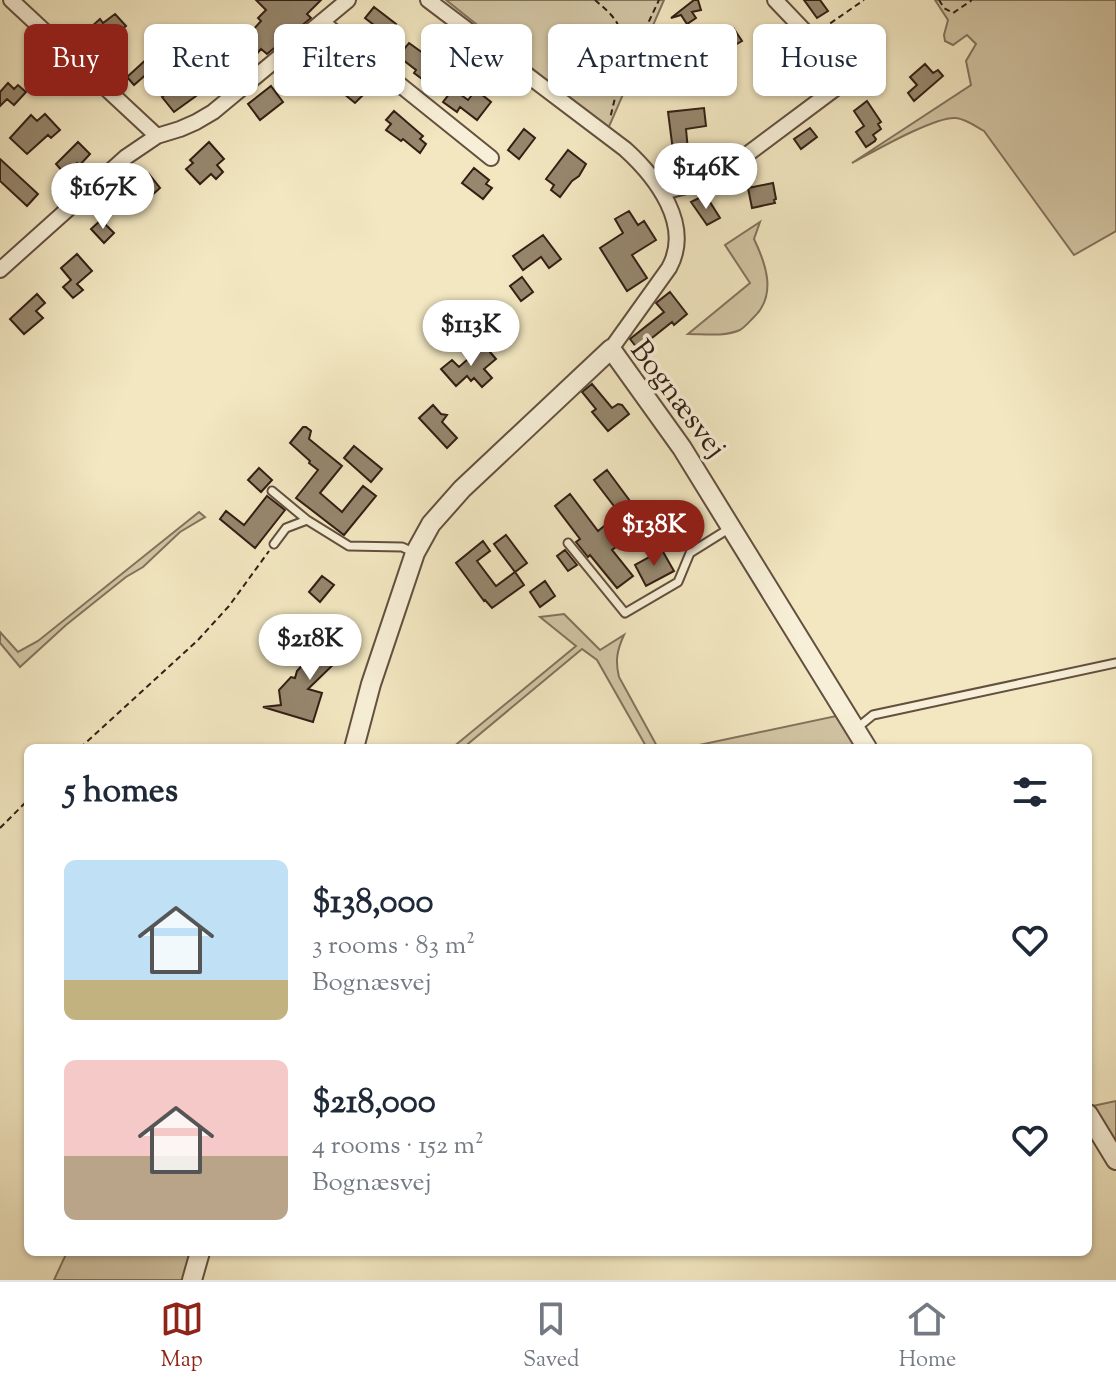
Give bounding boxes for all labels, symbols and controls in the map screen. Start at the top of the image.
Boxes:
chip: Buy [24,24,128,96]
chip: Rent [144,24,258,96]
chip: Filters [274,24,405,96]
chip: New [421,24,532,96]
chip: Apartment [548,24,737,96]
chip: House [753,24,886,96]
pin: $146K [650,143,762,211]
text: $146K [672,150,740,187]
pin: $167K [47,163,159,231]
text: $167K [69,170,137,207]
pin: $113K [415,300,527,368]
text: $113K [441,307,501,344]
street label: Bognæsvej [618,332,736,468]
pin: $138K [598,500,710,568]
text: $138K [621,507,687,544]
pin: $218K [254,614,366,682]
text: $218K [277,621,343,658]
text: 5 homes [64,768,178,817]
icon: filters [1008,770,1052,814]
text: $138,000 [312,879,434,928]
icon: home [128,892,224,988]
icon: heart [1008,918,1052,962]
text: 3 rooms · 83 m² [312,928,475,965]
text: Bognæsvej [312,965,432,1002]
text: $218,000 [312,1079,436,1128]
icon: home [128,1092,224,1188]
icon: heart [1008,1118,1052,1162]
text: 4 rooms · 152 m² [312,1128,484,1165]
text: Bognæsvej [312,1165,432,1202]
tab: Map [160,1297,204,1377]
tab: Saved [523,1297,579,1377]
tab: Home [899,1297,956,1377]

